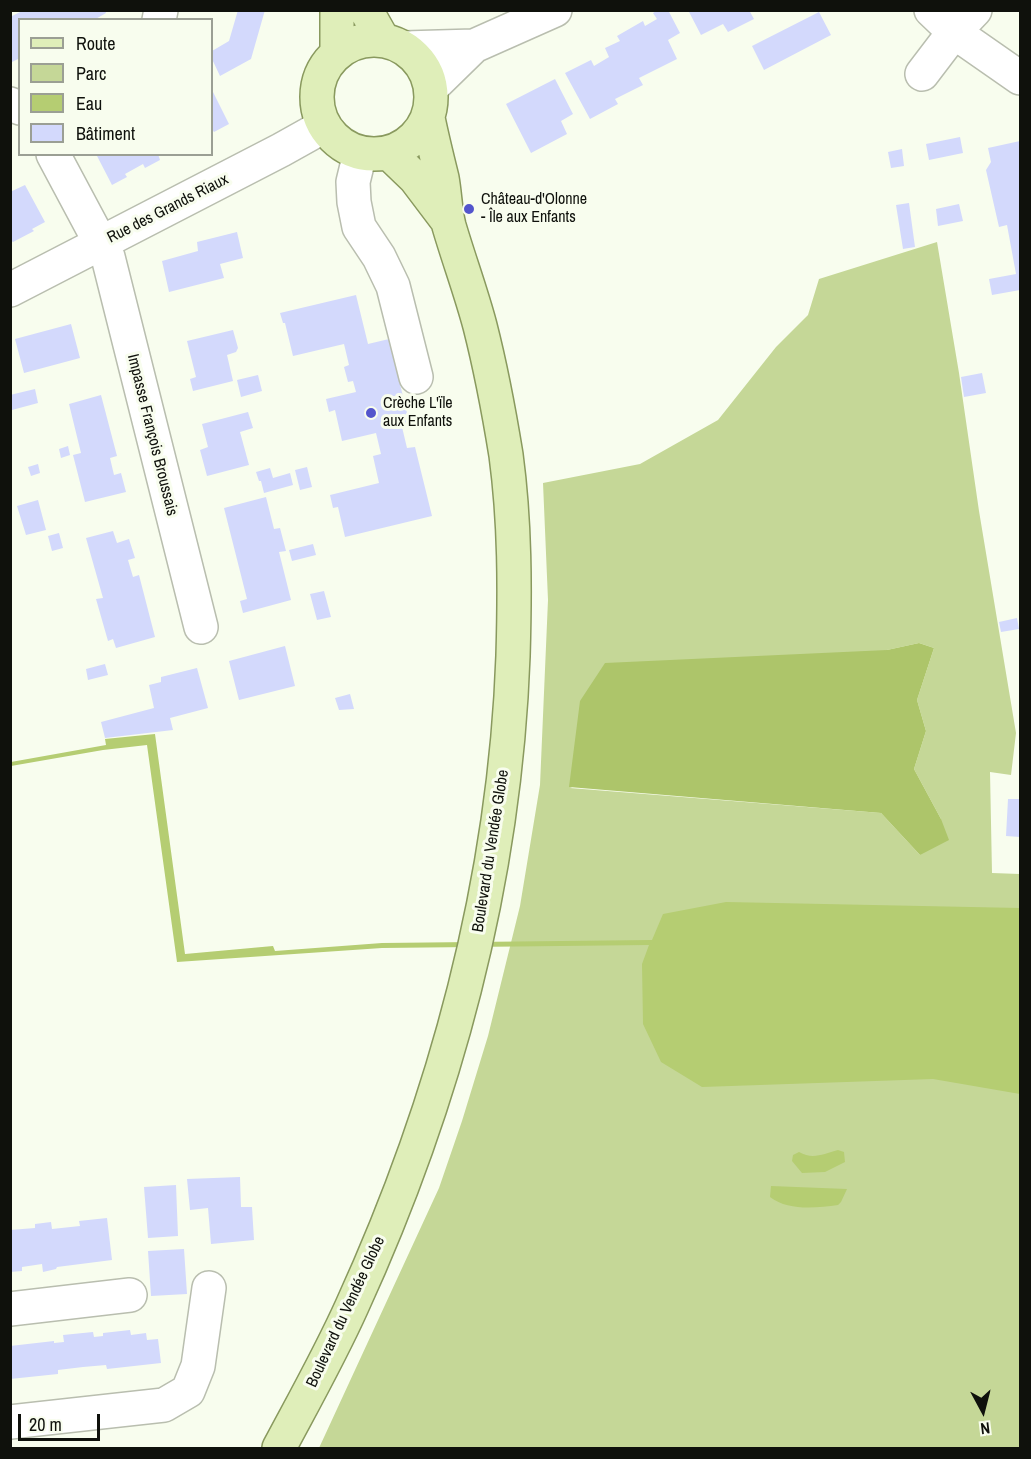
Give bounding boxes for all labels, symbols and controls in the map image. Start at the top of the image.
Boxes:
legend [18,18,213,156]
text: Route [76,31,115,56]
text: Parc [76,61,106,86]
text: Eau [76,91,102,116]
text: Bâtiment [76,121,135,146]
street label: Rue des Grands Riaux [104,170,232,248]
place label: Château-d'Olonne - Île aux Enfants [481,190,587,228]
marker: Château-d'Olonne - Île aux Enfants [462,202,476,216]
street label: Impasse François Broussais [123,352,181,518]
place label: Crèche L'ïle aux Enfants [383,394,453,432]
marker: Crèche L'ïle aux Enfants [364,406,378,420]
street label: Boulevard du Vendée Globe [469,768,513,934]
street label: Boulevard du Vendée Globe [303,1234,389,1390]
north arrow [953,1381,1013,1441]
scale bar [21,1402,104,1440]
text: 20 m [29,1412,62,1437]
text: N [979,1417,991,1440]

